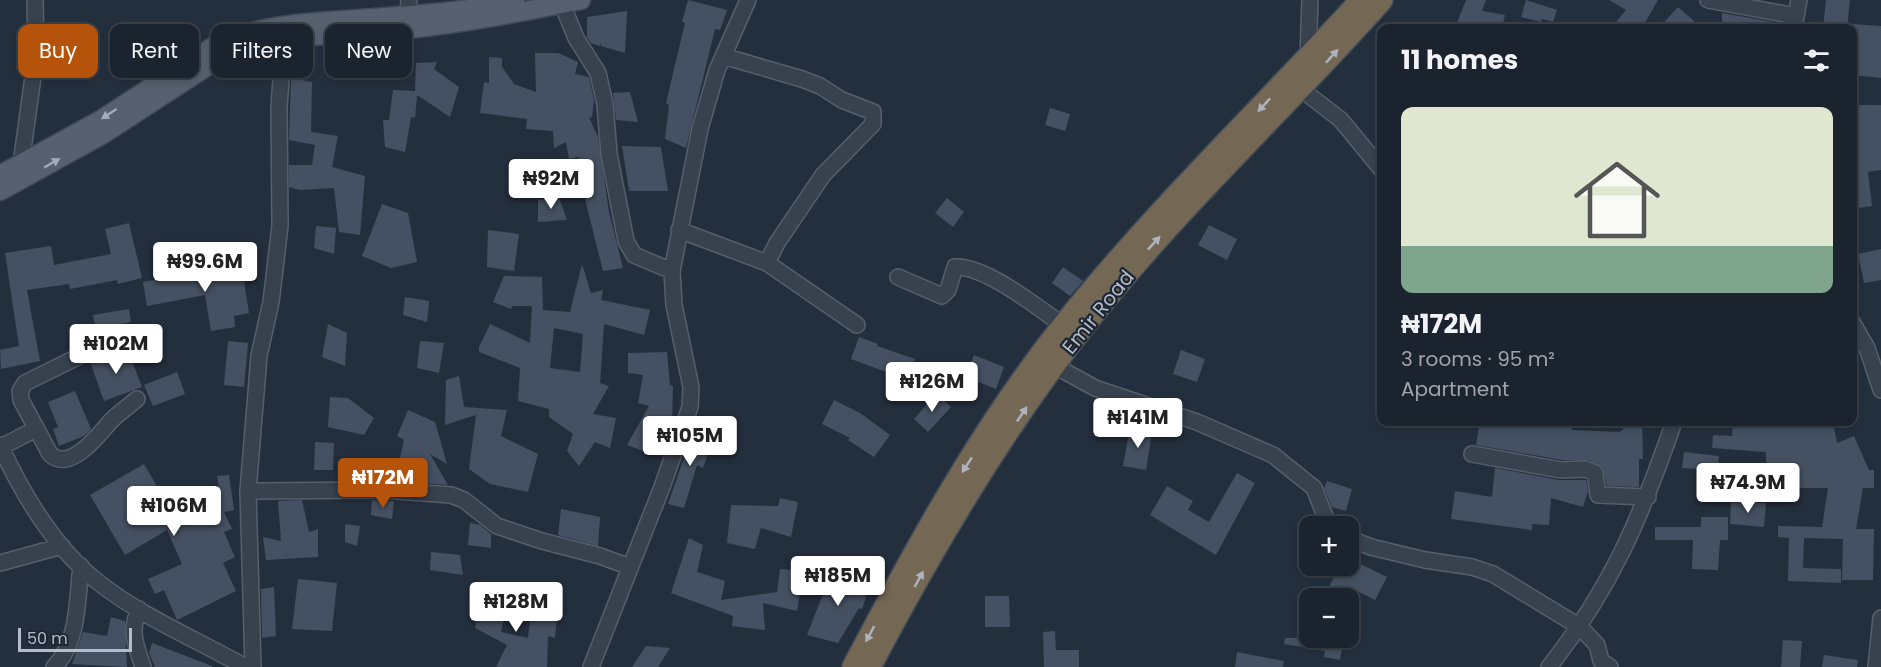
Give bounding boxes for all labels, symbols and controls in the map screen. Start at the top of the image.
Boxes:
chip: Buy [18,24,98,78]
chip: Rent [110,24,199,78]
chip: Filters [211,24,313,78]
chip: New [325,24,412,78]
text: 11 homes [1401,42,1518,78]
icon: filters [1800,44,1833,77]
one-way arrow [1325,49,1338,64]
one-way arrow [1257,97,1271,112]
one-way arrow [101,109,117,120]
icon: home [1563,146,1671,254]
one-way arrow [43,159,60,169]
pin: ₦92M [515,159,587,210]
text: ₦92M [523,164,579,192]
one-way arrow [1147,237,1161,251]
pin: ₦99.6M [156,242,254,293]
text: ₦99.6M [167,247,243,275]
street label: Emir Road [1055,264,1141,360]
text: ₦172M [1401,306,1482,342]
pin: ₦102M [74,324,158,375]
text: ₦102M [84,329,148,357]
text: 3 rooms · 95 m² [1401,345,1555,373]
pin: ₦126M [890,362,974,413]
text: ₦126M [900,367,964,395]
text: Apartment [1401,375,1509,403]
pin: ₦141M [1096,398,1180,449]
text: ₦141M [1107,403,1169,431]
one-way arrow [1016,406,1027,422]
pin: ₦105M [648,416,732,467]
text: ₦105M [657,421,723,449]
one-way arrow [962,457,973,473]
pin: ₦172M [341,458,425,509]
text: ₦172M [352,463,414,491]
pin: ₦74.9M [1699,463,1797,514]
text: ₦74.9M [1711,468,1785,496]
pin: ₦106M [132,486,216,537]
text: ₦106M [141,491,207,519]
map controls [1299,516,1359,648]
button: + [1299,516,1359,576]
pin: ₦185M [796,556,880,607]
text: ₦185M [805,561,871,589]
one-way arrow [914,570,924,587]
pin: ₦128M [474,582,558,633]
text: ₦128M [484,587,548,615]
button: − [1299,588,1359,648]
scale bar [18,625,132,652]
one-way arrow [865,626,875,643]
text: 50 m [27,627,68,650]

